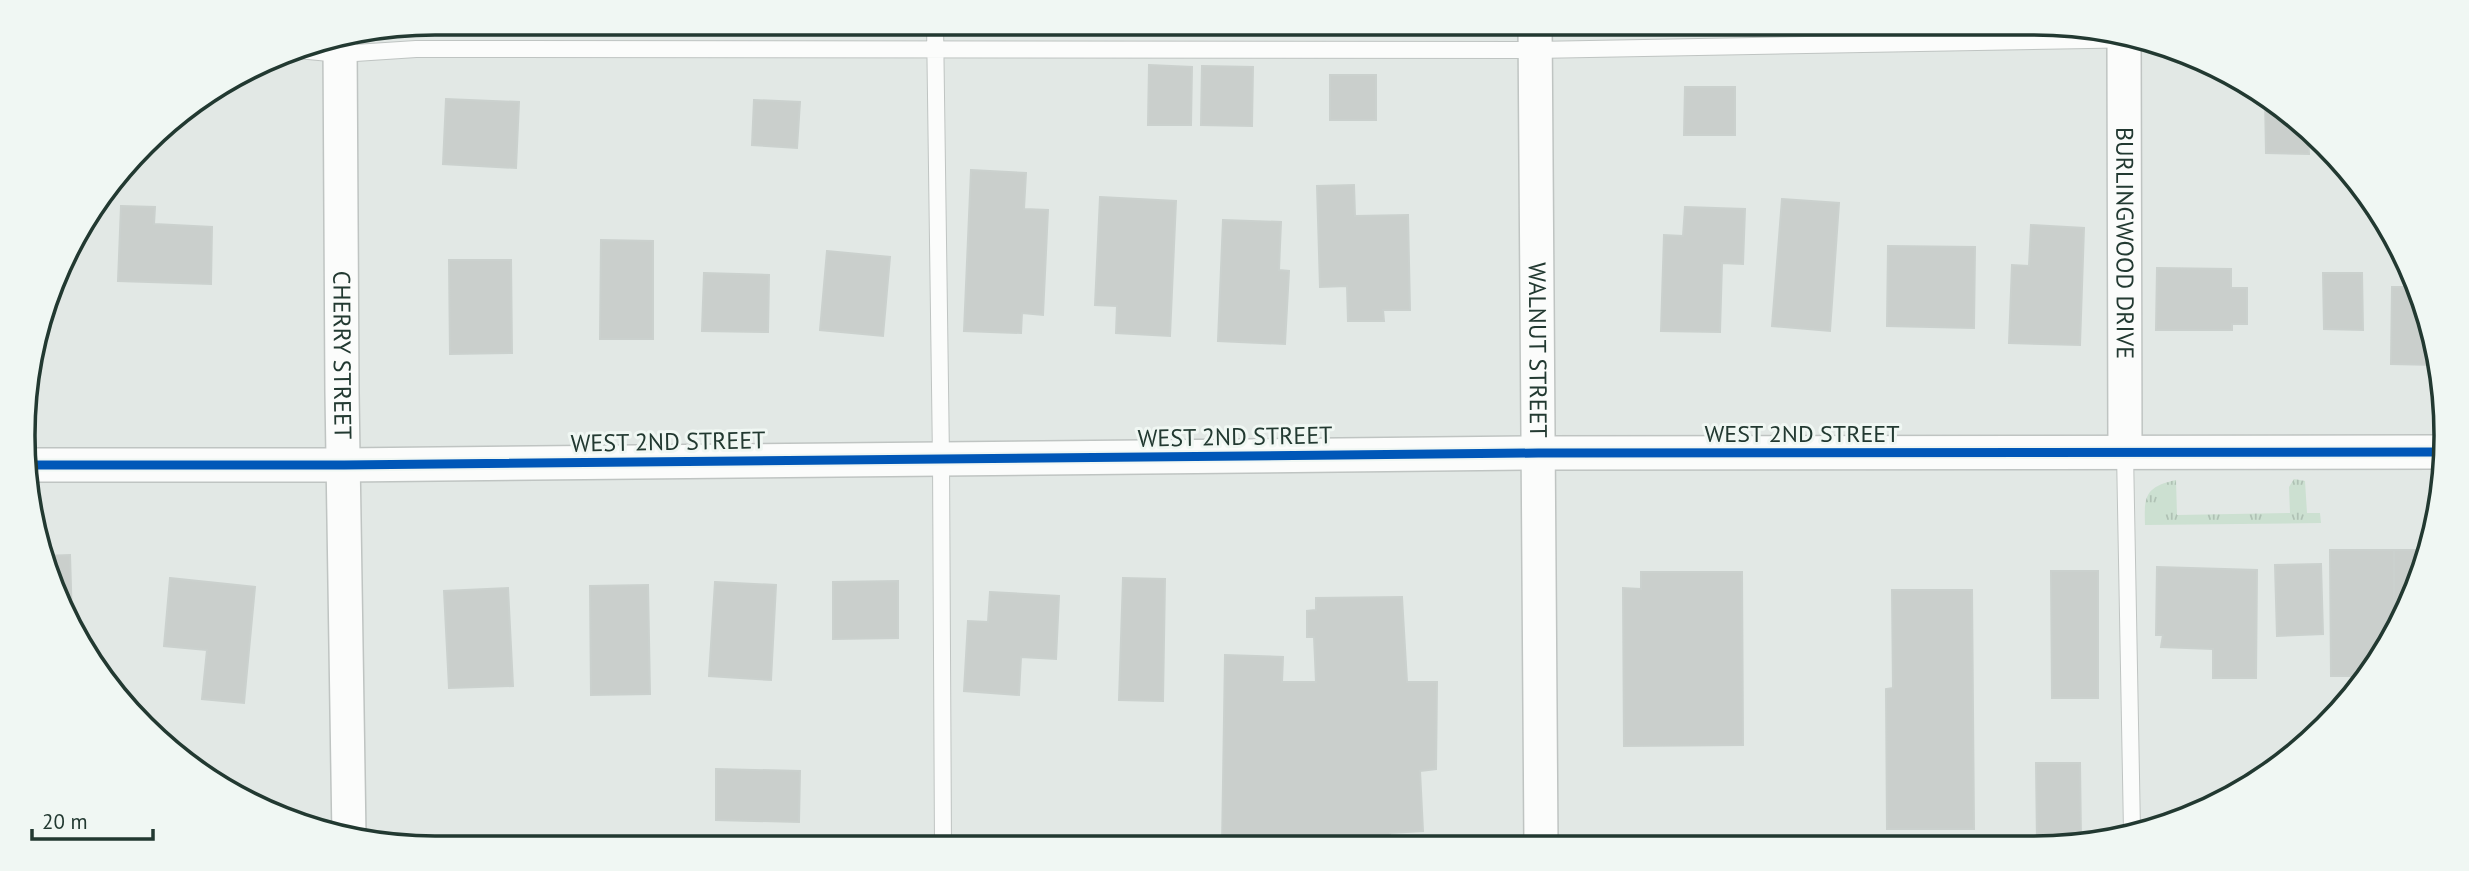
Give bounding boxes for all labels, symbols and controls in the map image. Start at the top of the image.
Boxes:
street label: BURLINGWOOD DRIVE [2109,127,2141,359]
street label: WALNUT STREET [1522,262,1554,438]
street label: CHERRY STREET [326,271,359,439]
street label: WEST 2ND STREET [1705,418,1899,449]
street label: WEST 2ND STREET [1137,419,1333,454]
street label: WEST 2ND STREET [570,424,766,459]
scale bar [32,798,152,842]
text: 20 m [42,808,88,835]

